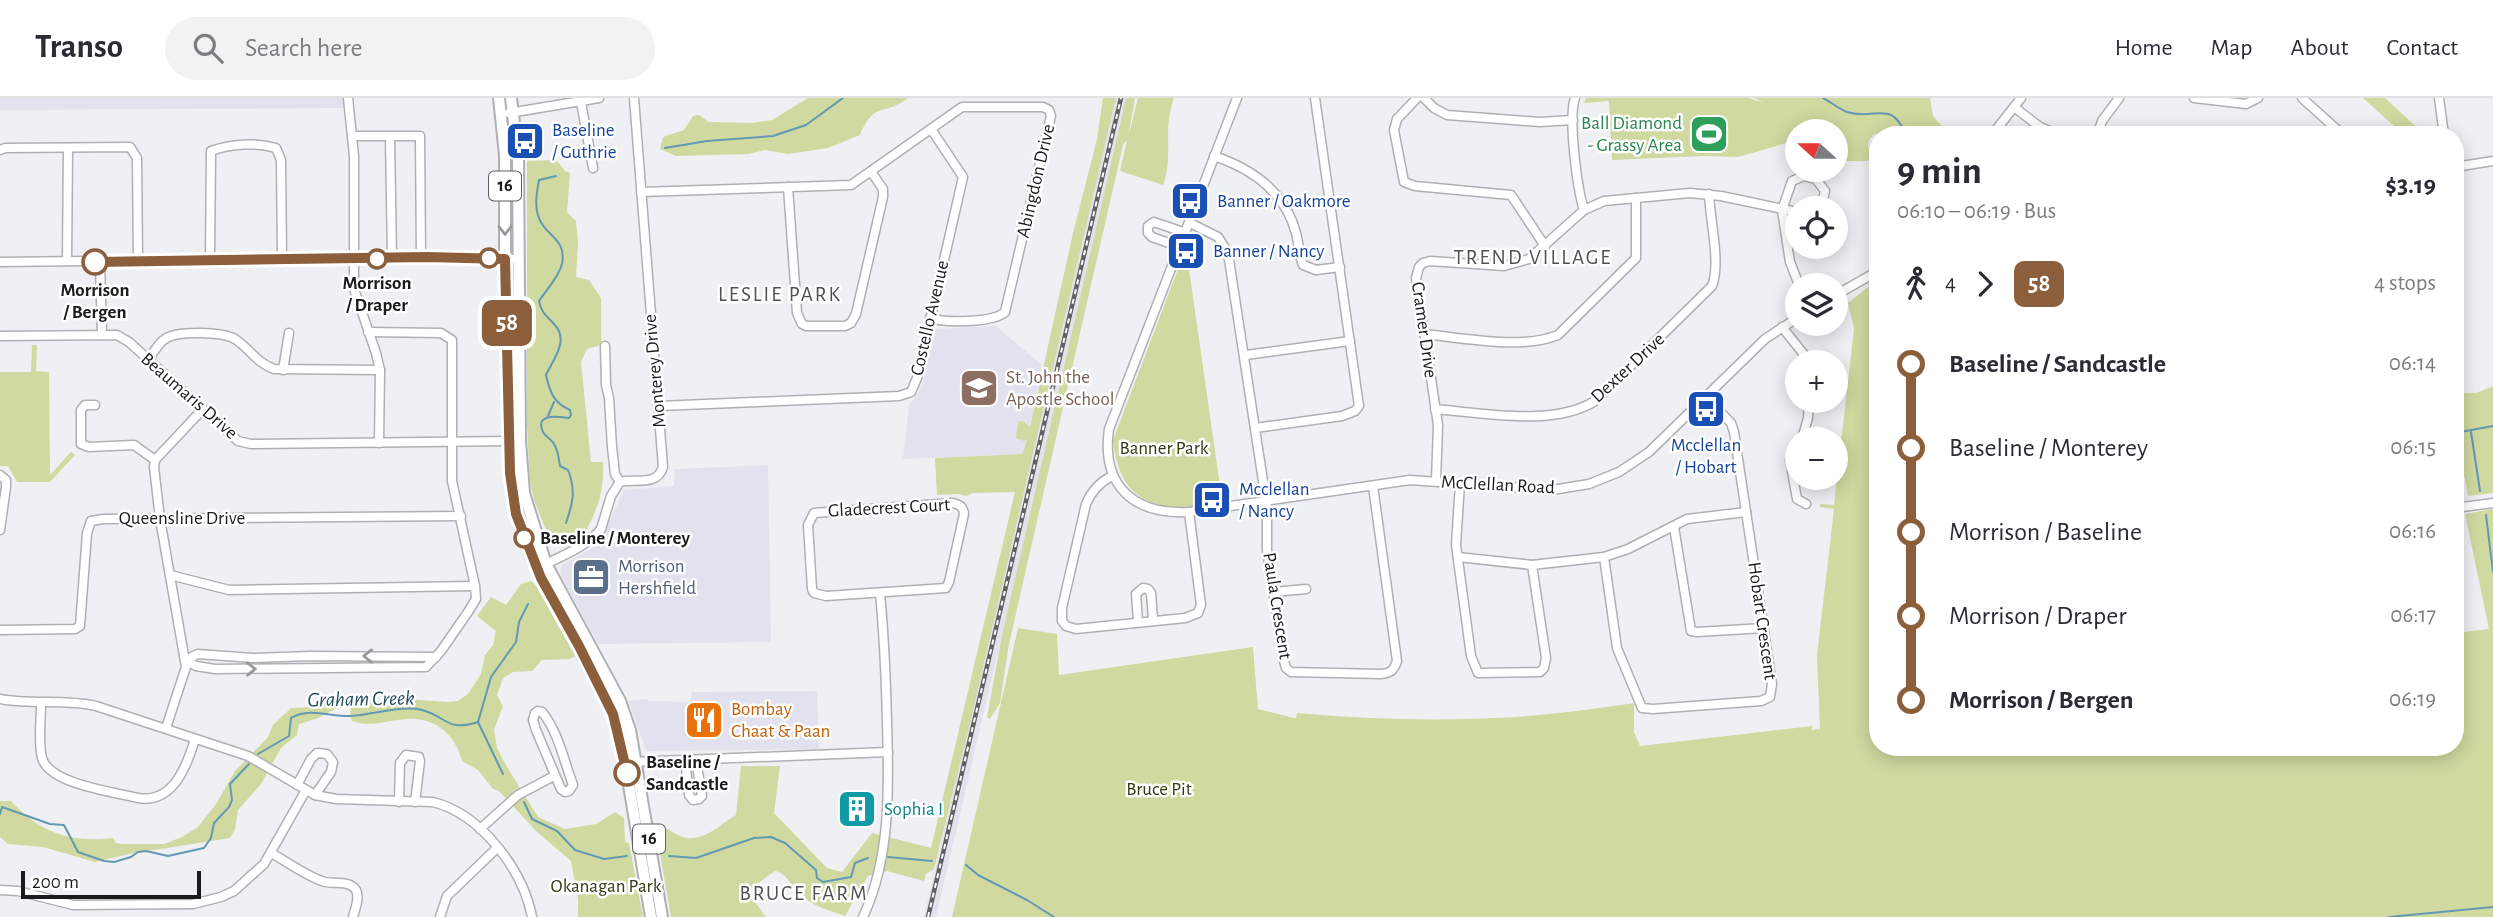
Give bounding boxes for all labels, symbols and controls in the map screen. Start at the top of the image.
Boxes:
search box [165,17,655,80]
icon: search [189,29,227,67]
text: Transo [35,31,123,64]
text: Search here [245,35,363,61]
text: Home [2115,36,2173,60]
text: Map [2211,36,2253,60]
text: About [2291,36,2348,60]
text: Contact [2386,36,2458,60]
sports icon: Ball Diamond - Grassy Area [1688,113,1730,155]
place label: Ball Diamond - Grassy Area [1581,114,1682,155]
north arrow [1785,119,1848,182]
map controls [1785,119,1848,490]
bus stop icon: Baseline / Guthrie [504,120,546,162]
place label: Baseline / Guthrie [552,121,617,162]
street label: Abingdon Drive [1014,122,1058,240]
text: 9 min [1897,153,1982,191]
road number: 16 [489,172,521,200]
text: $3.19 [2385,172,2436,198]
bus stop icon: Banner / Oakmore [1169,180,1211,222]
place label: Banner / Oakmore [1217,192,1351,211]
button: locate [1785,196,1848,259]
text: 06:10 – 06:19 · Bus [1897,200,2056,223]
one-way arrow [497,226,513,236]
bus stop icon: Banner / Nancy [1165,230,1207,272]
place label: Banner / Nancy [1213,242,1324,261]
district label: TREND VILLAGE [1454,247,1612,268]
unlabelled marker [479,248,499,268]
marker: Morrison / Bergen [82,249,108,275]
marker: Morrison / Draper [367,249,387,269]
street label: Costello Avenue [908,259,952,377]
icon: walk [1897,265,1935,303]
icon: forward [1966,265,2004,303]
text: 4 [1945,272,1956,295]
text: 58 [2028,272,2050,296]
text: 4 stops [2374,272,2436,295]
button: layers [1785,273,1848,336]
place label: Morrison / Draper [343,274,411,315]
place label: Morrison / Bergen [61,281,129,322]
street label: Cramer Drive [1408,281,1440,379]
district label: LESLIE PARK [718,284,842,305]
line badge: 58 [476,300,538,346]
text: 58 [496,311,518,335]
street label: Monterey Drive [641,314,669,428]
street label: Dexter Drive [1588,329,1668,407]
street label: Beaumaris Drive [137,349,241,443]
button: + [1785,350,1848,413]
text: Baseline / Sandcastle [1949,351,2166,377]
text: 06:14 [2389,352,2436,375]
school or university icon: St. John the Apostle School [958,367,1000,409]
place label: St. John the Apostle School [1006,368,1114,409]
bus stop icon: Mcclellan / Hobart [1685,388,1727,430]
button: − [1785,427,1848,490]
text: Baseline / Monterey [1949,435,2148,461]
place label: Mcclellan / Hobart [1671,436,1741,477]
text: 06:15 [2390,436,2436,459]
park label: Banner Park [1119,439,1209,458]
street label: McClellan Road [1441,473,1556,497]
bus stop icon: Mcclellan / Nancy [1191,479,1233,521]
place label: Mcclellan / Nancy [1239,480,1309,521]
street label: Gladecrest Court [828,495,950,521]
street label: Queensline Drive [119,509,245,528]
text: Morrison / Baseline [1949,519,2142,545]
text: 06:16 [2389,520,2436,543]
marker: Baseline / Monterey [514,528,534,548]
place label: Baseline / Monterey [540,529,690,548]
street label: Paula Crescent [1259,551,1295,661]
office icon: Morrison Hershfield [570,556,612,598]
place label: Morrison Hershfield [618,557,696,598]
street label: Hobart Crescent [1744,561,1780,681]
text: Morrison / Draper [1949,603,2127,629]
text: 06:17 [2390,604,2436,627]
one-way arrow [362,648,373,664]
one-way arrow [246,661,257,677]
text: Morrison / Bergen [1949,687,2134,713]
water label: Graham Creek [307,688,415,710]
text: 06:19 [2389,688,2436,711]
restaurant icon: Bombay Chaat & Paan [683,699,725,741]
place label: Bombay Chaat & Paan [731,700,830,741]
place label: Baseline / Sandcastle [646,753,728,794]
marker: Baseline / Sandcastle [614,760,640,786]
park label: Bruce Pit [1126,780,1192,799]
building icon: Sophia I [836,788,878,830]
place label: Sophia I [884,800,943,819]
road number: 16 [633,824,665,854]
scale bar [21,868,201,900]
text: 200 m [32,873,79,892]
park label: Okanagan Park [551,877,662,896]
district label: BRUCE FARM [739,883,869,904]

